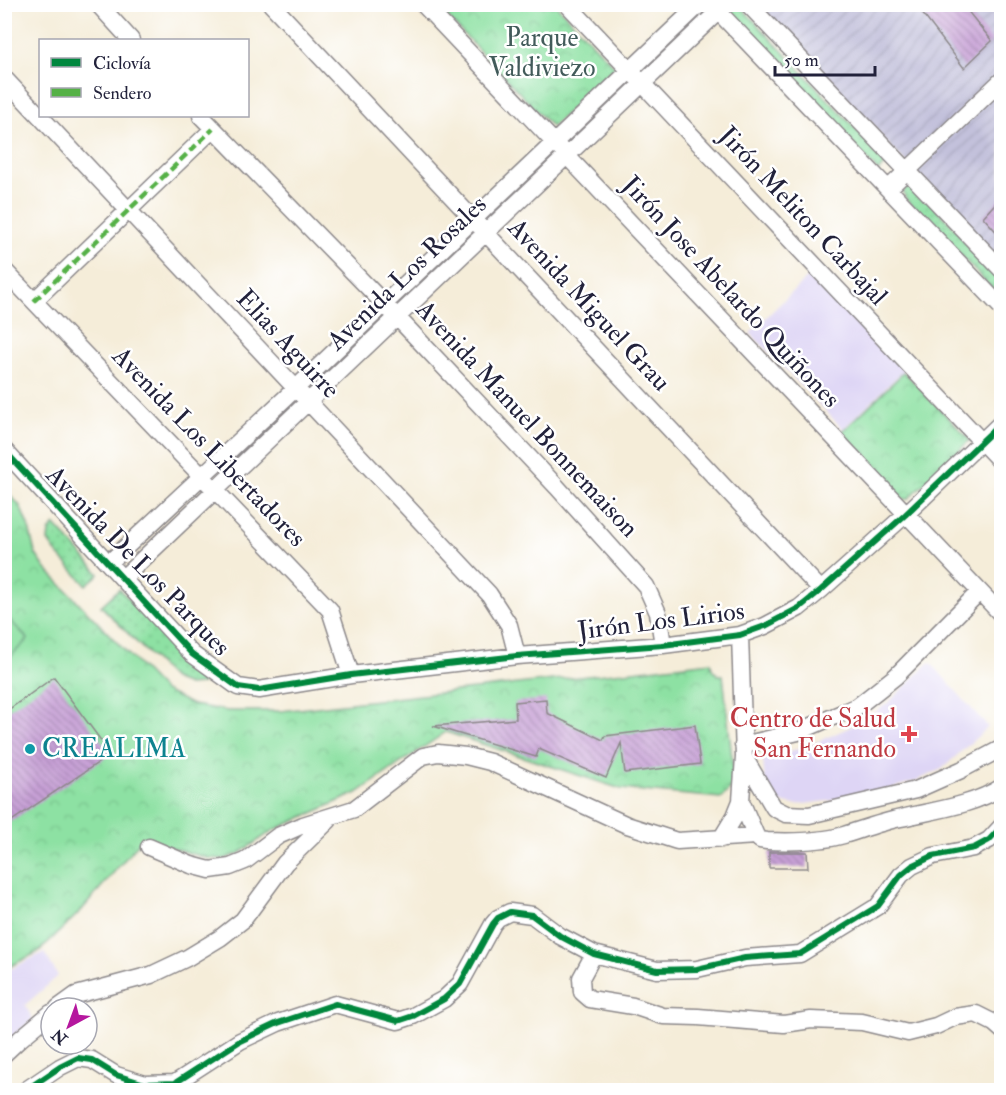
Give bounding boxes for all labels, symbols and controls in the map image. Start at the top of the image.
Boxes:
park label: Parque Valdiviezo [488,22,596,84]
legend [39,39,249,117]
scale bar [775,39,876,77]
text: 50 m [784,49,819,72]
text: Ciclovía [93,52,152,75]
text: Sendero [93,82,152,105]
street label: Jirón Meliton Carbajal [711,119,894,312]
street label: Jirón Jose Abelardo Quiñones [615,169,847,415]
street label: Avenida Los Rosales [320,189,494,358]
street label: Avenida Miguel Grau [500,211,677,398]
street label: Elias Aguirre [229,283,347,405]
street label: Avenida Manuel Bonnemaison [408,293,645,544]
street label: Avenida Los Libertadores [105,340,313,554]
street label: Avenida De Los Parques [38,459,237,663]
street label: Jirón Los Lirios [575,595,746,647]
place label: Centro de Salud San Fernando [730,703,896,765]
marker: Centro de Salud San Fernando [900,725,918,743]
place label: CREALIMA [42,733,186,765]
marker: CREALIMA [23,742,37,756]
north arrow [39,996,99,1056]
text: N [47,1024,73,1049]

